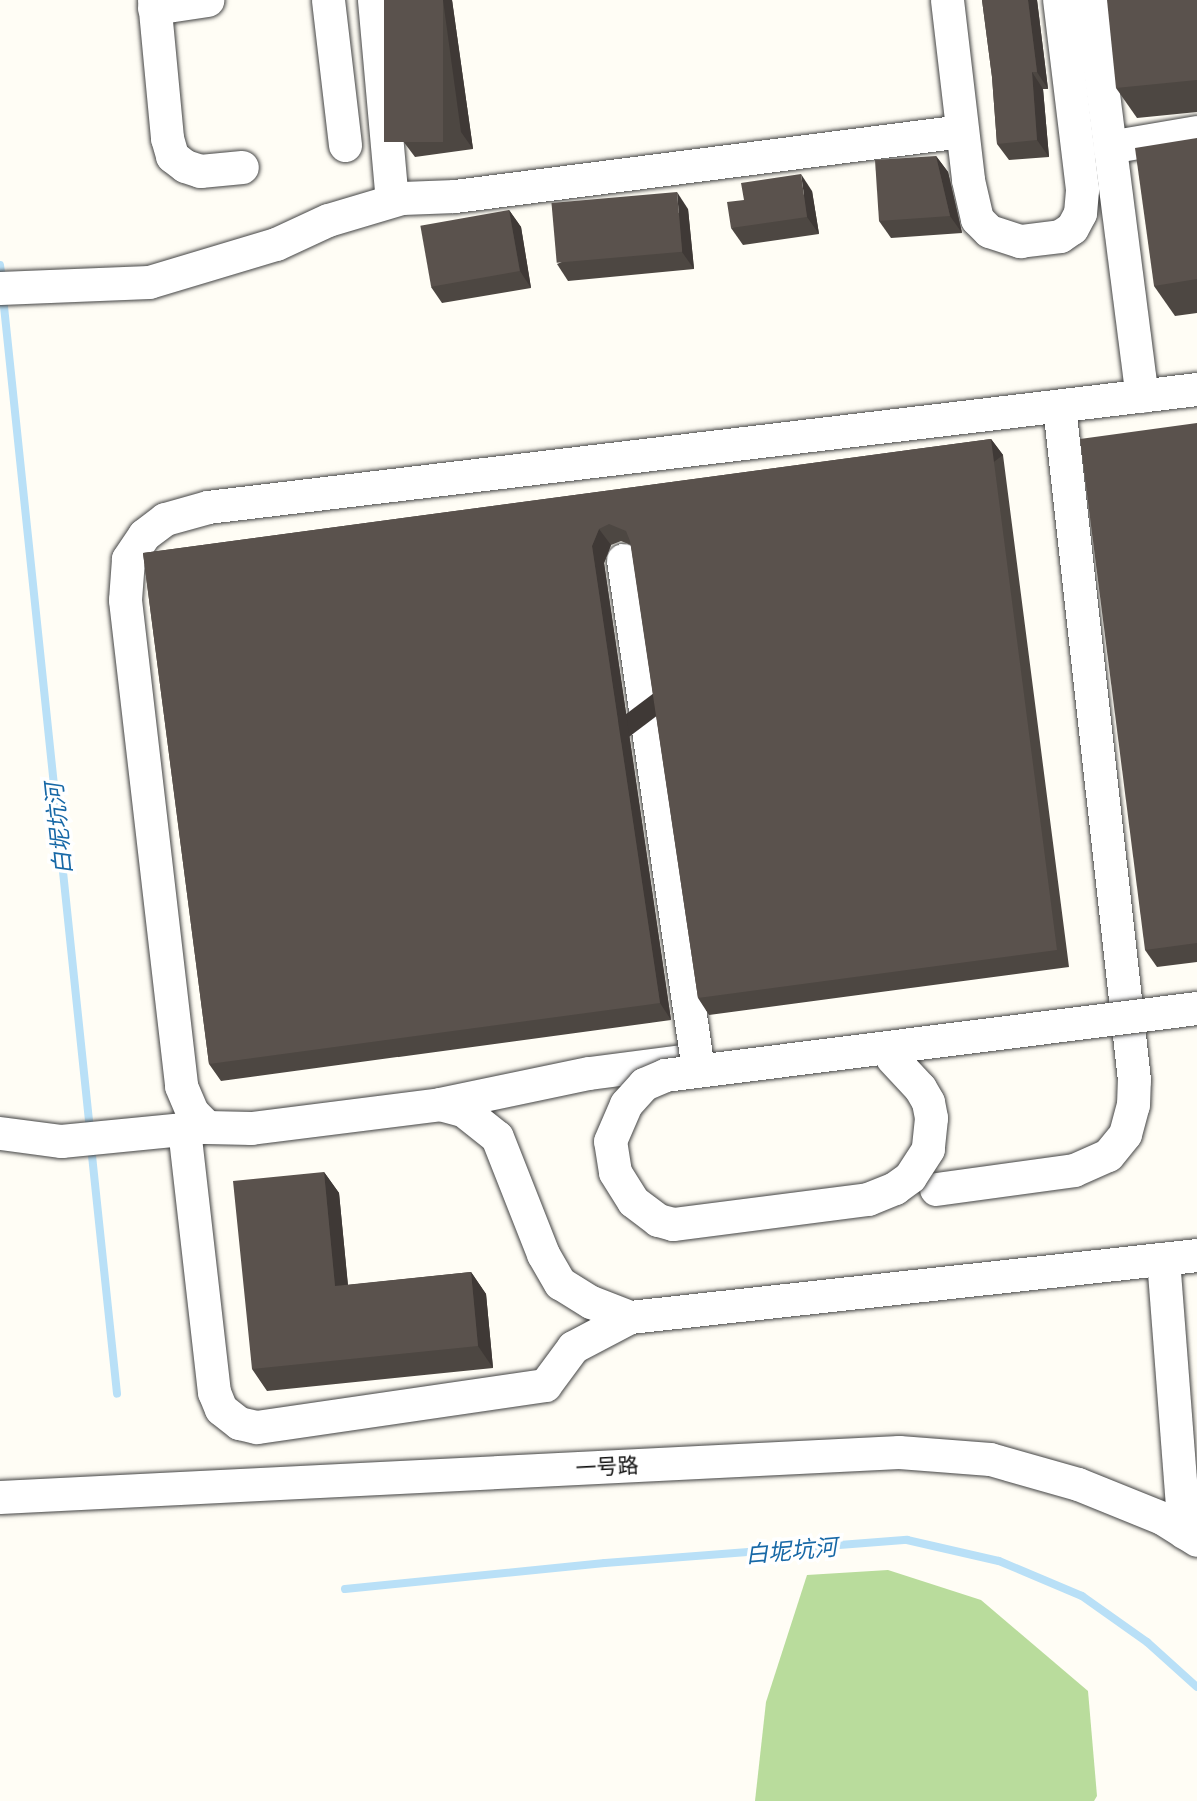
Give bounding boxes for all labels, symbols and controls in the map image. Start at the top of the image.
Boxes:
water label: 白坭坑河 [39,782,77,876]
street label: 一号路 [575,1452,639,1480]
water label: 白坭坑河 [744,1532,838,1568]

